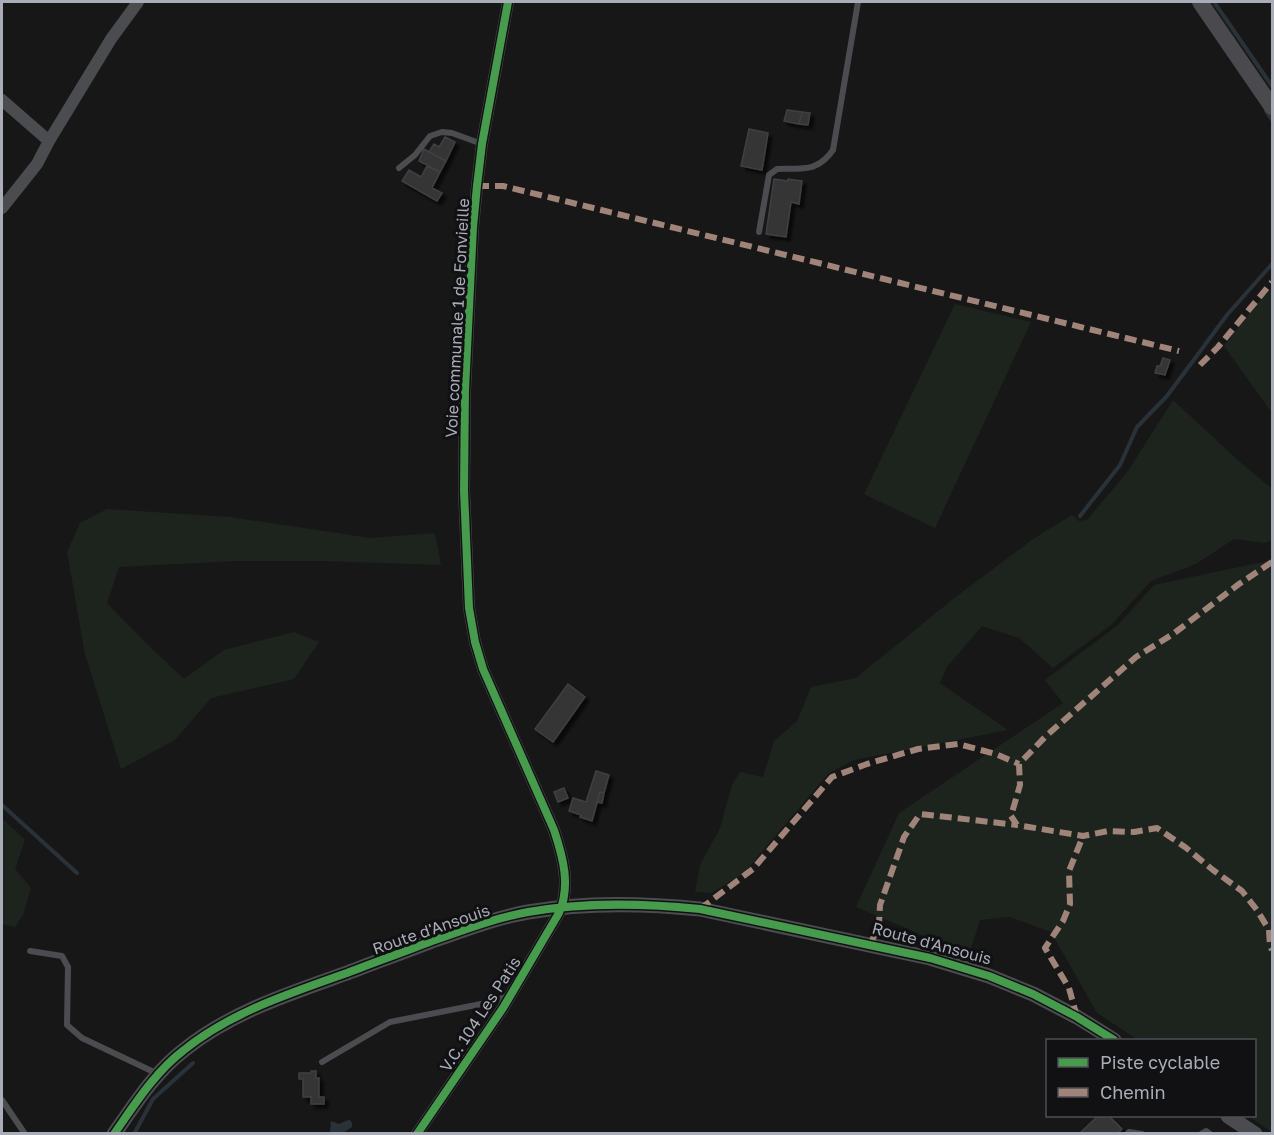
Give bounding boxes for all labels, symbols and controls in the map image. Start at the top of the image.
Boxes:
street label: Voie communale 1 de Fonvieille [441,198,473,438]
street label: Route d'Ansouis [370,900,492,958]
street label: Route d'Ansouis [870,917,994,969]
street label: V.C. 104 Les Patis [435,953,525,1075]
legend [1046,1039,1256,1117]
text: Piste cyclable [1100,1051,1220,1073]
text: Chemin [1100,1081,1166,1103]

